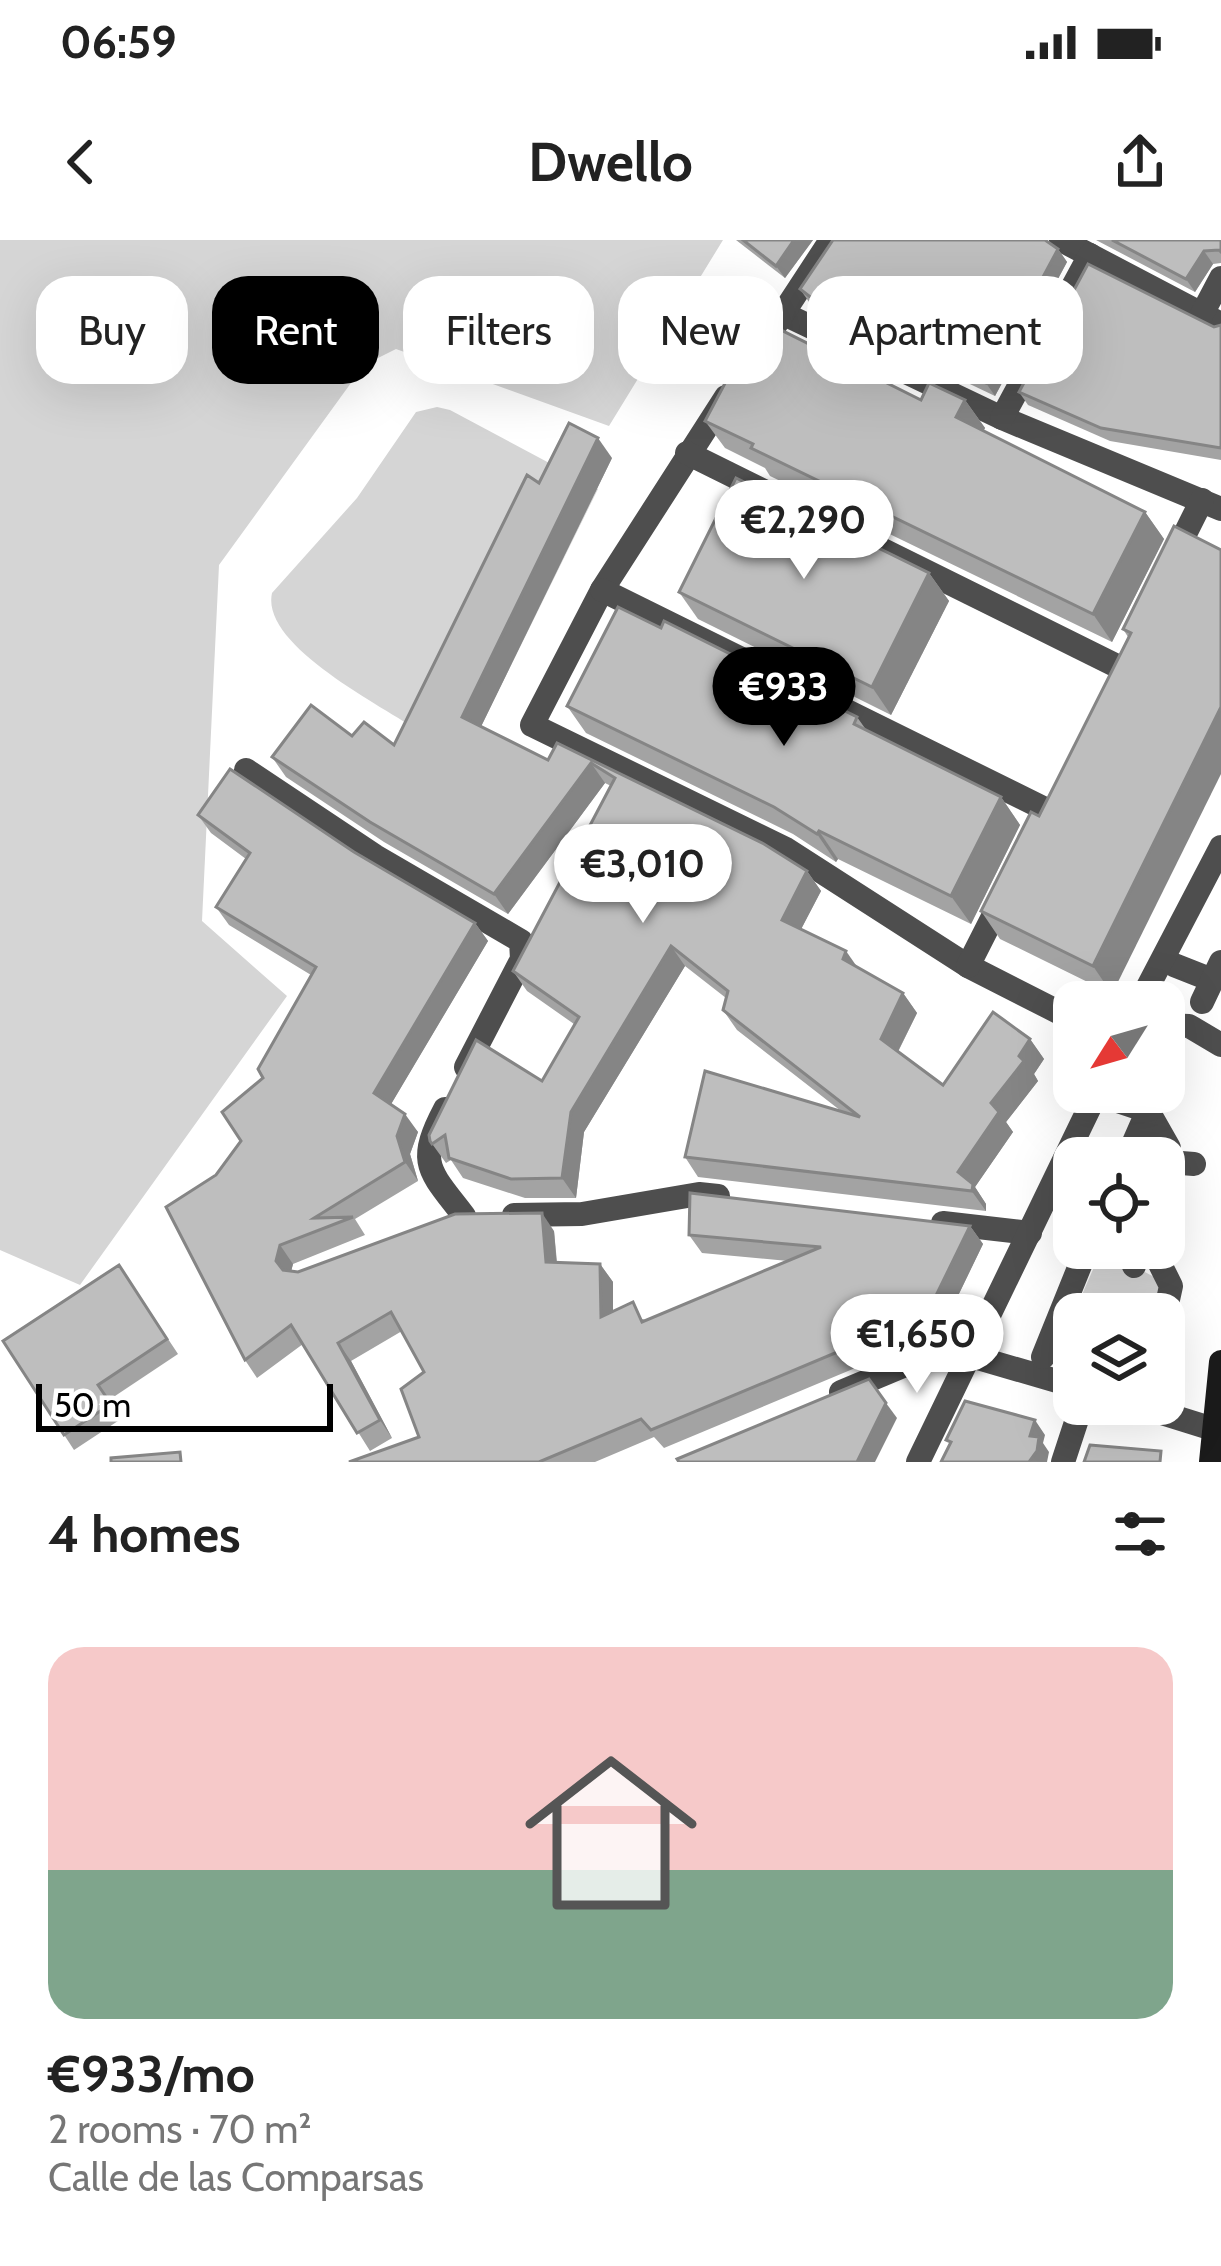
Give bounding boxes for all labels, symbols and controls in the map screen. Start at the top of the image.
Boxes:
text: 06:59 [60,15,177,69]
icon: back [48,129,114,195]
text: Dwello [528,129,693,195]
icon: share [1107,129,1173,195]
chip: Buy [36,276,188,384]
chip: Rent [212,276,379,384]
chip: Filters [403,276,594,384]
chip: New [618,276,783,384]
chip: Apartment [807,276,1083,384]
pin: €2,290 [706,480,902,582]
text: €2,290 [742,495,866,543]
pin: €933 [713,647,855,749]
text: €933 [740,662,828,710]
pin: €3,010 [545,824,741,926]
text: €3,010 [581,839,705,887]
north arrow [1053,981,1185,1113]
map controls [1053,981,1185,1425]
button: locate [1053,1137,1185,1269]
button: layers [1053,1293,1185,1425]
pin: €1,650 [819,1294,1015,1396]
text: €1,650 [858,1309,976,1357]
scale bar [36,1378,333,1431]
text: 50 m [54,1385,131,1425]
icon: filters [1107,1501,1173,1567]
text: 4 homes [48,1503,240,1565]
icon: home [503,1725,719,1941]
text: €933/mo [48,2043,255,2105]
text: 2 rooms · 70 m² [48,2105,312,2153]
text: Calle de las Comparsas [48,2153,424,2201]

